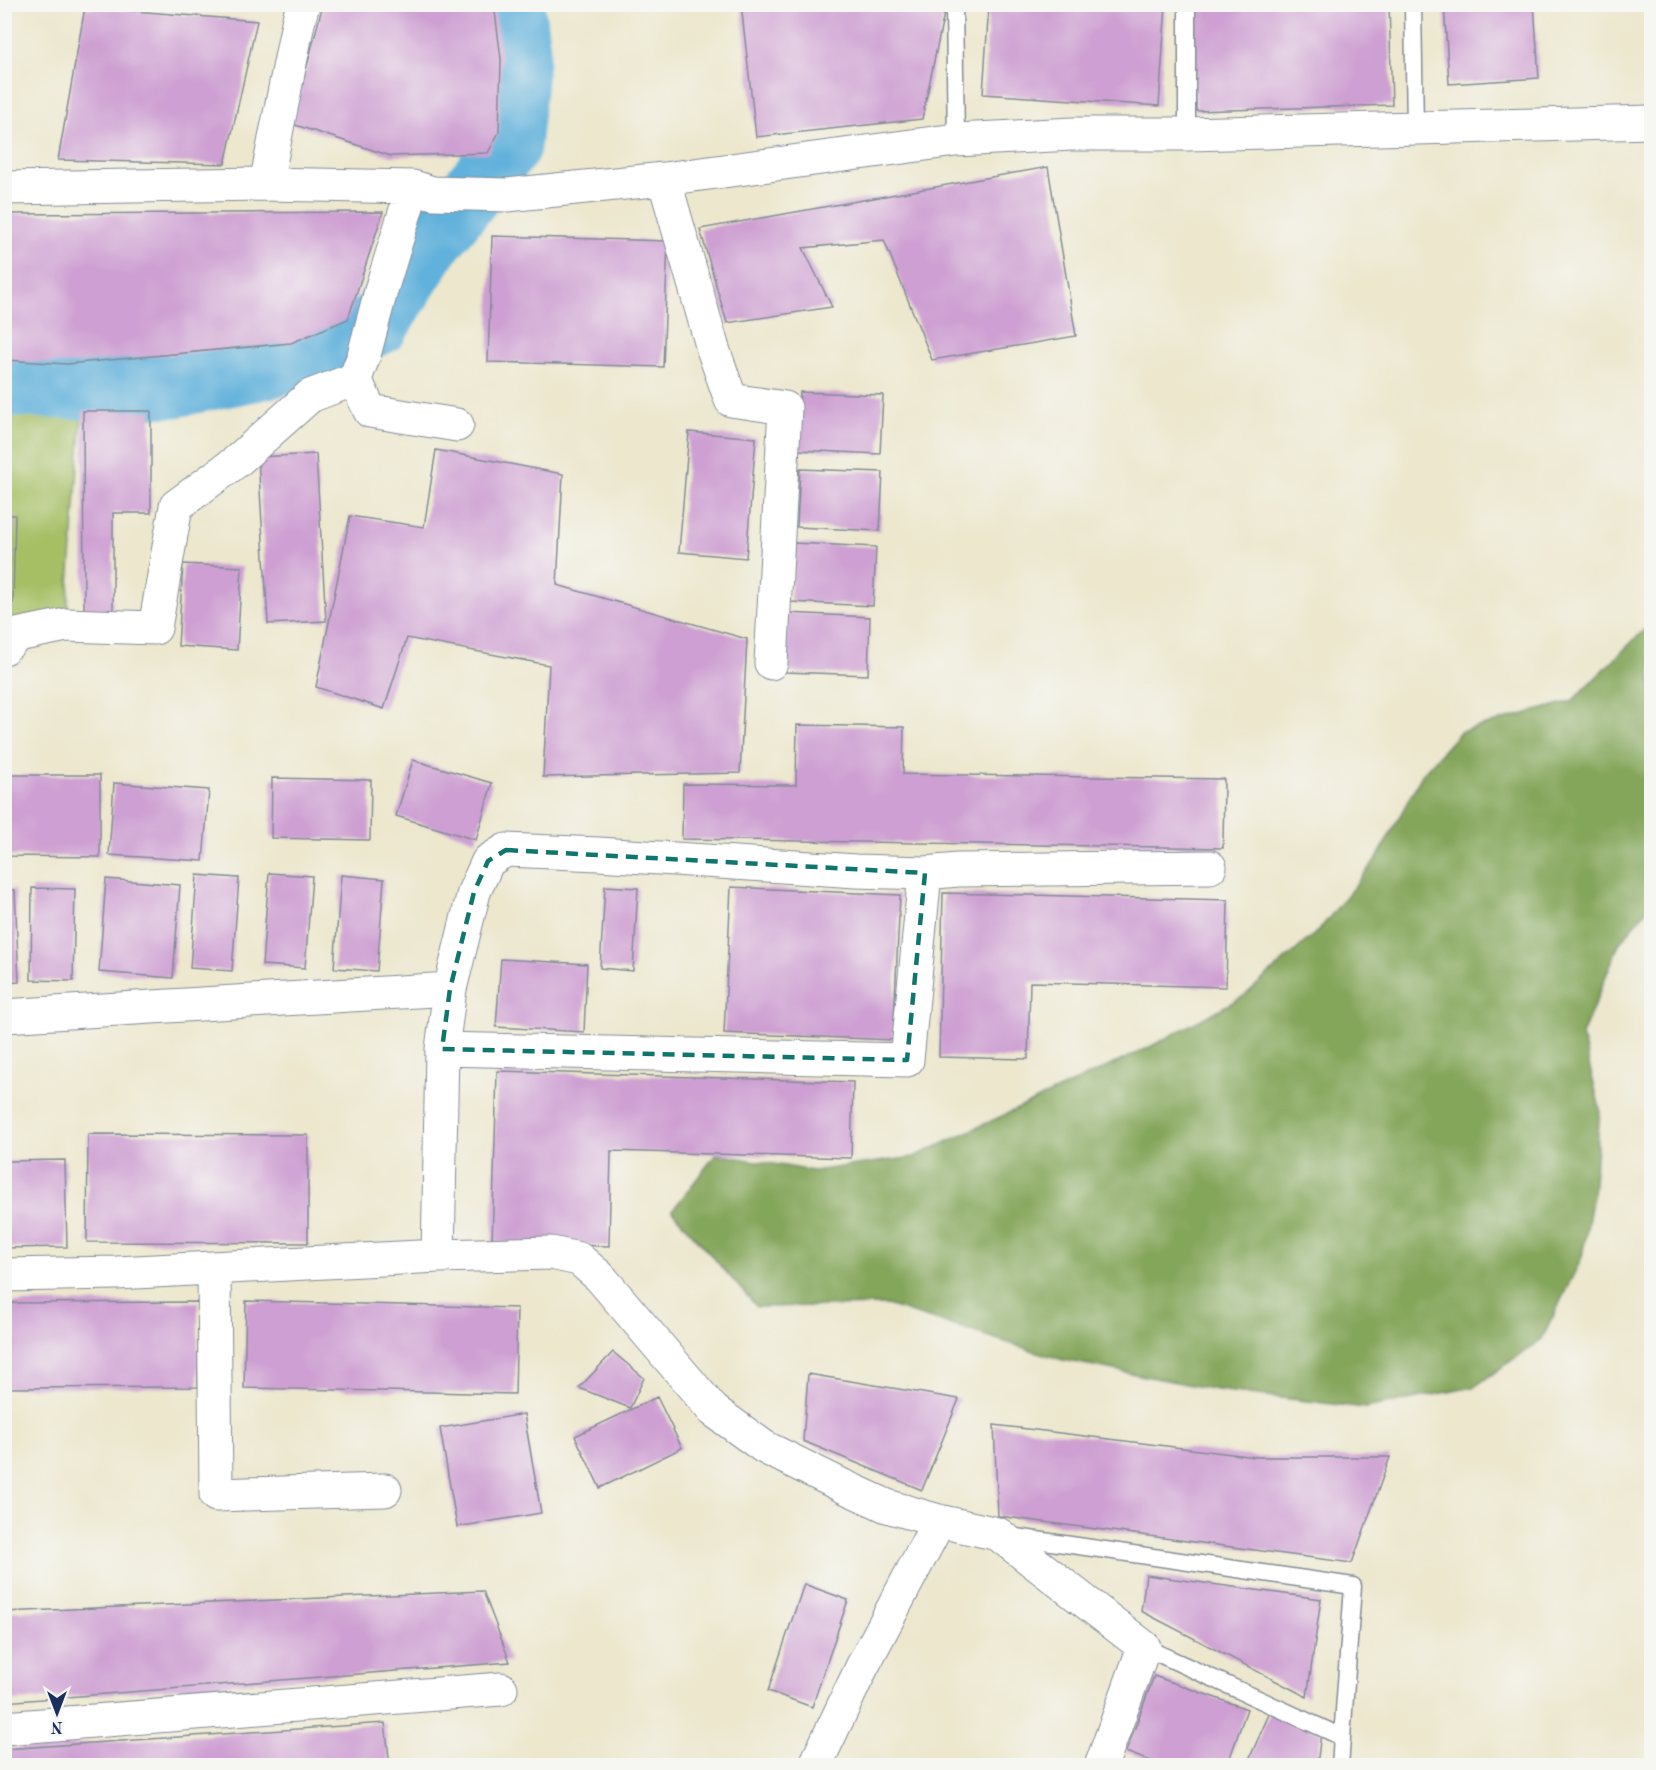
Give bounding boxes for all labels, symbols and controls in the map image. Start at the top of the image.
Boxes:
north arrow [27,1683,87,1743]
text: N [50,1718,63,1734]

